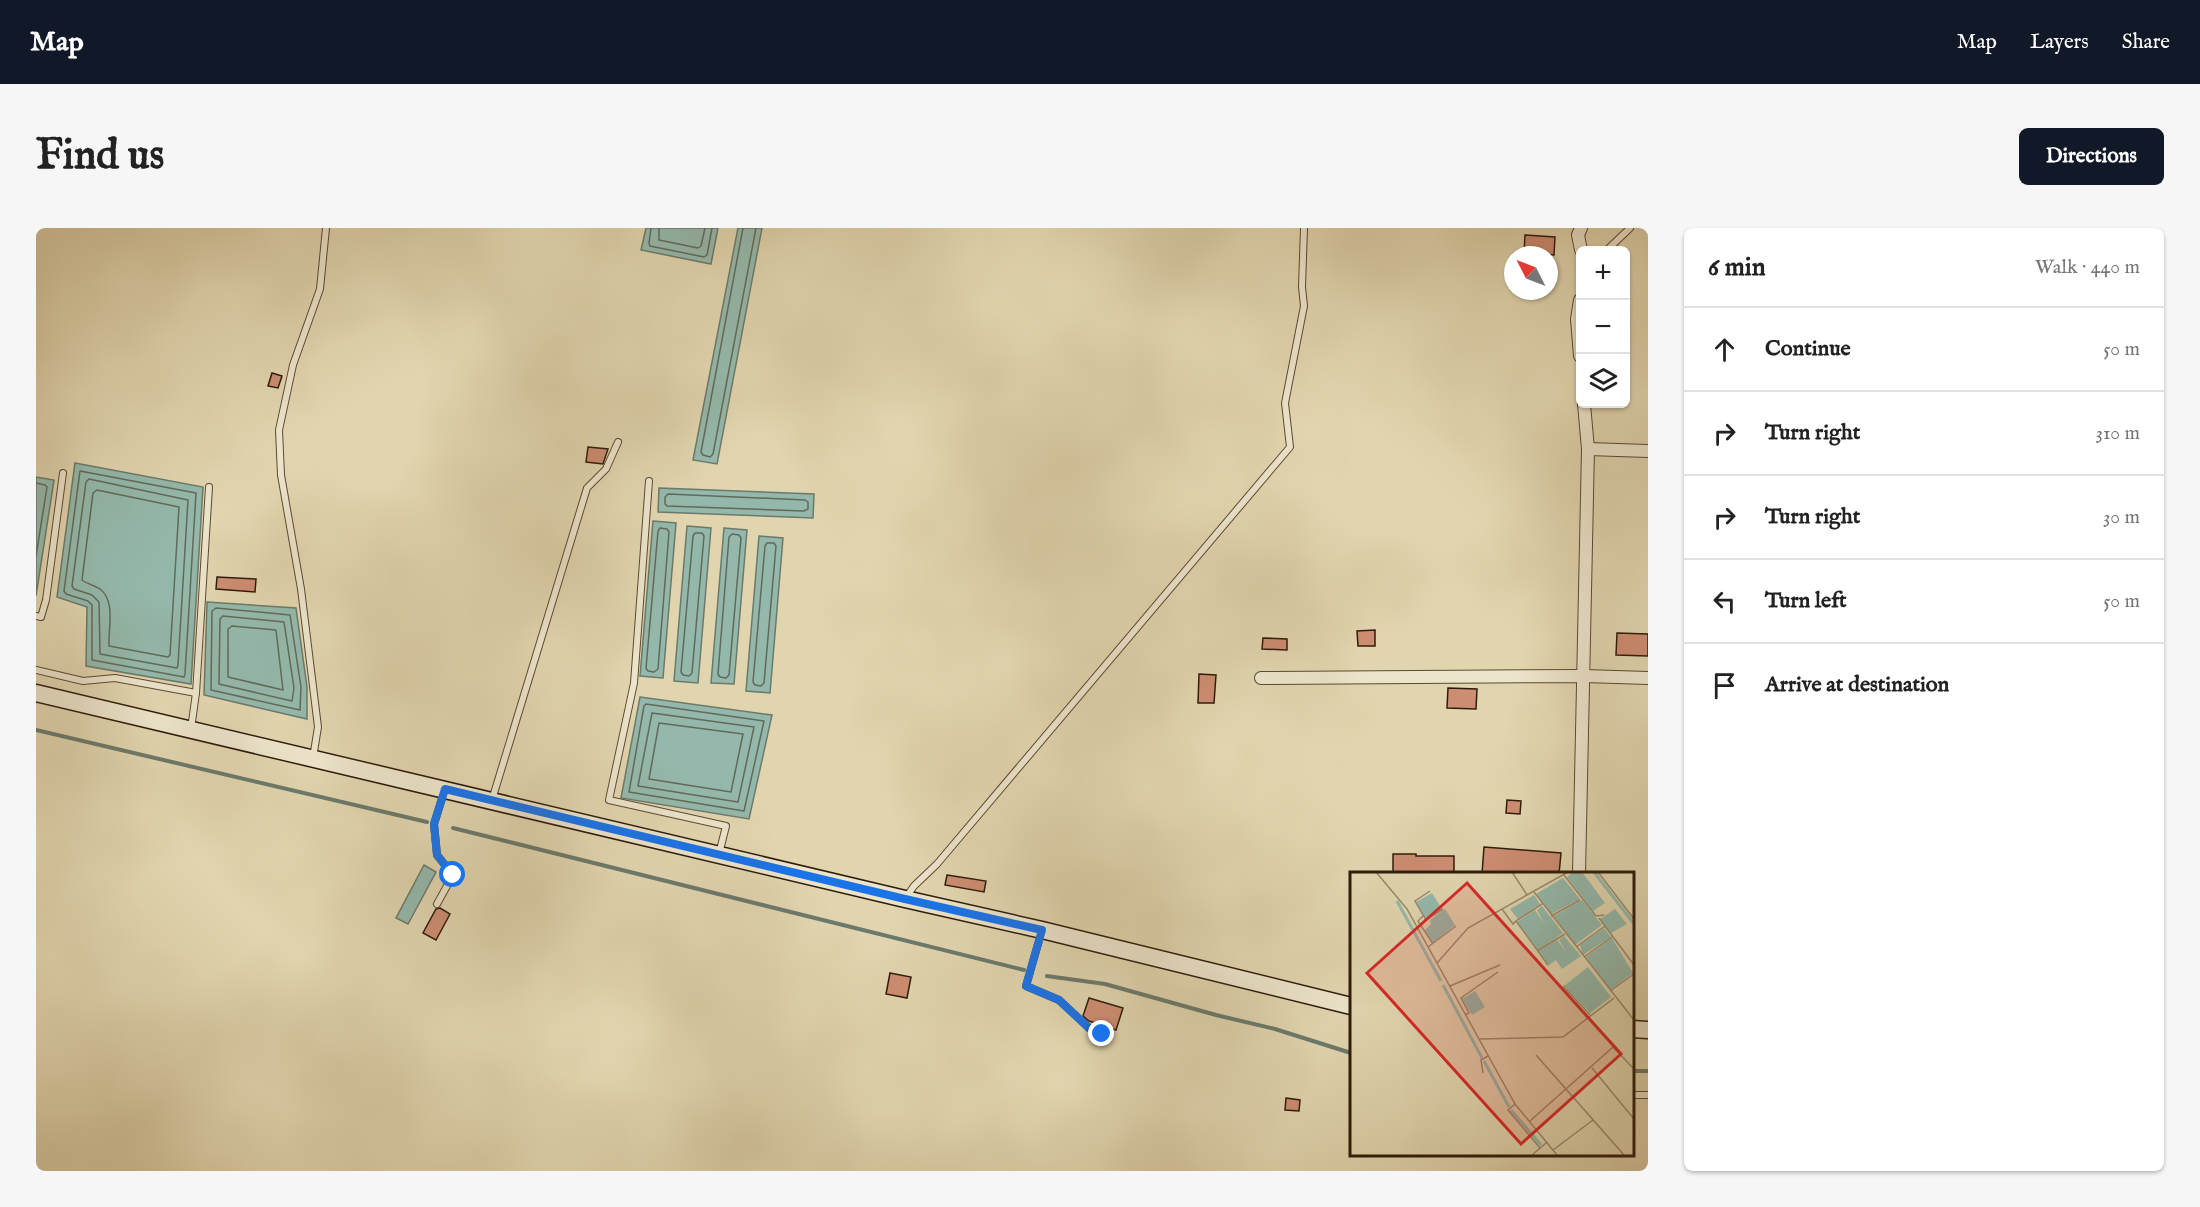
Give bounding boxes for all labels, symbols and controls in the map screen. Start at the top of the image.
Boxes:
text: Map [30,25,84,60]
text: Map [1957,29,1997,56]
text: Layers [2030,29,2089,56]
text: Share [2122,29,2170,56]
button: Directions [2019,128,2164,185]
text: Find us [36,130,164,183]
north arrow [1504,246,1558,300]
map controls [1576,246,1630,408]
button: + [1576,246,1630,300]
text: 6 min [1708,251,1766,284]
text: Walk · 440 m [2035,255,2140,280]
button: − [1576,300,1630,354]
icon: ahead [1708,333,1741,366]
text: Continue [1765,335,1851,363]
text: 50 m [2103,337,2140,362]
button: layers [1576,354,1630,408]
icon: right [1708,417,1741,450]
text: Turn right [1765,419,1860,447]
text: 310 m [2096,421,2140,446]
icon: right [1708,501,1741,534]
text: Turn right [1765,503,1860,531]
text: 30 m [2103,505,2140,530]
icon: left [1708,585,1741,618]
text: Turn left [1765,587,1847,615]
text: 50 m [2103,589,2140,614]
icon: arrive [1708,669,1741,702]
text: Arrive at destination [1765,671,1949,699]
route start [439,861,465,887]
inset map [1350,872,1633,1156]
route end [1088,1020,1114,1046]

